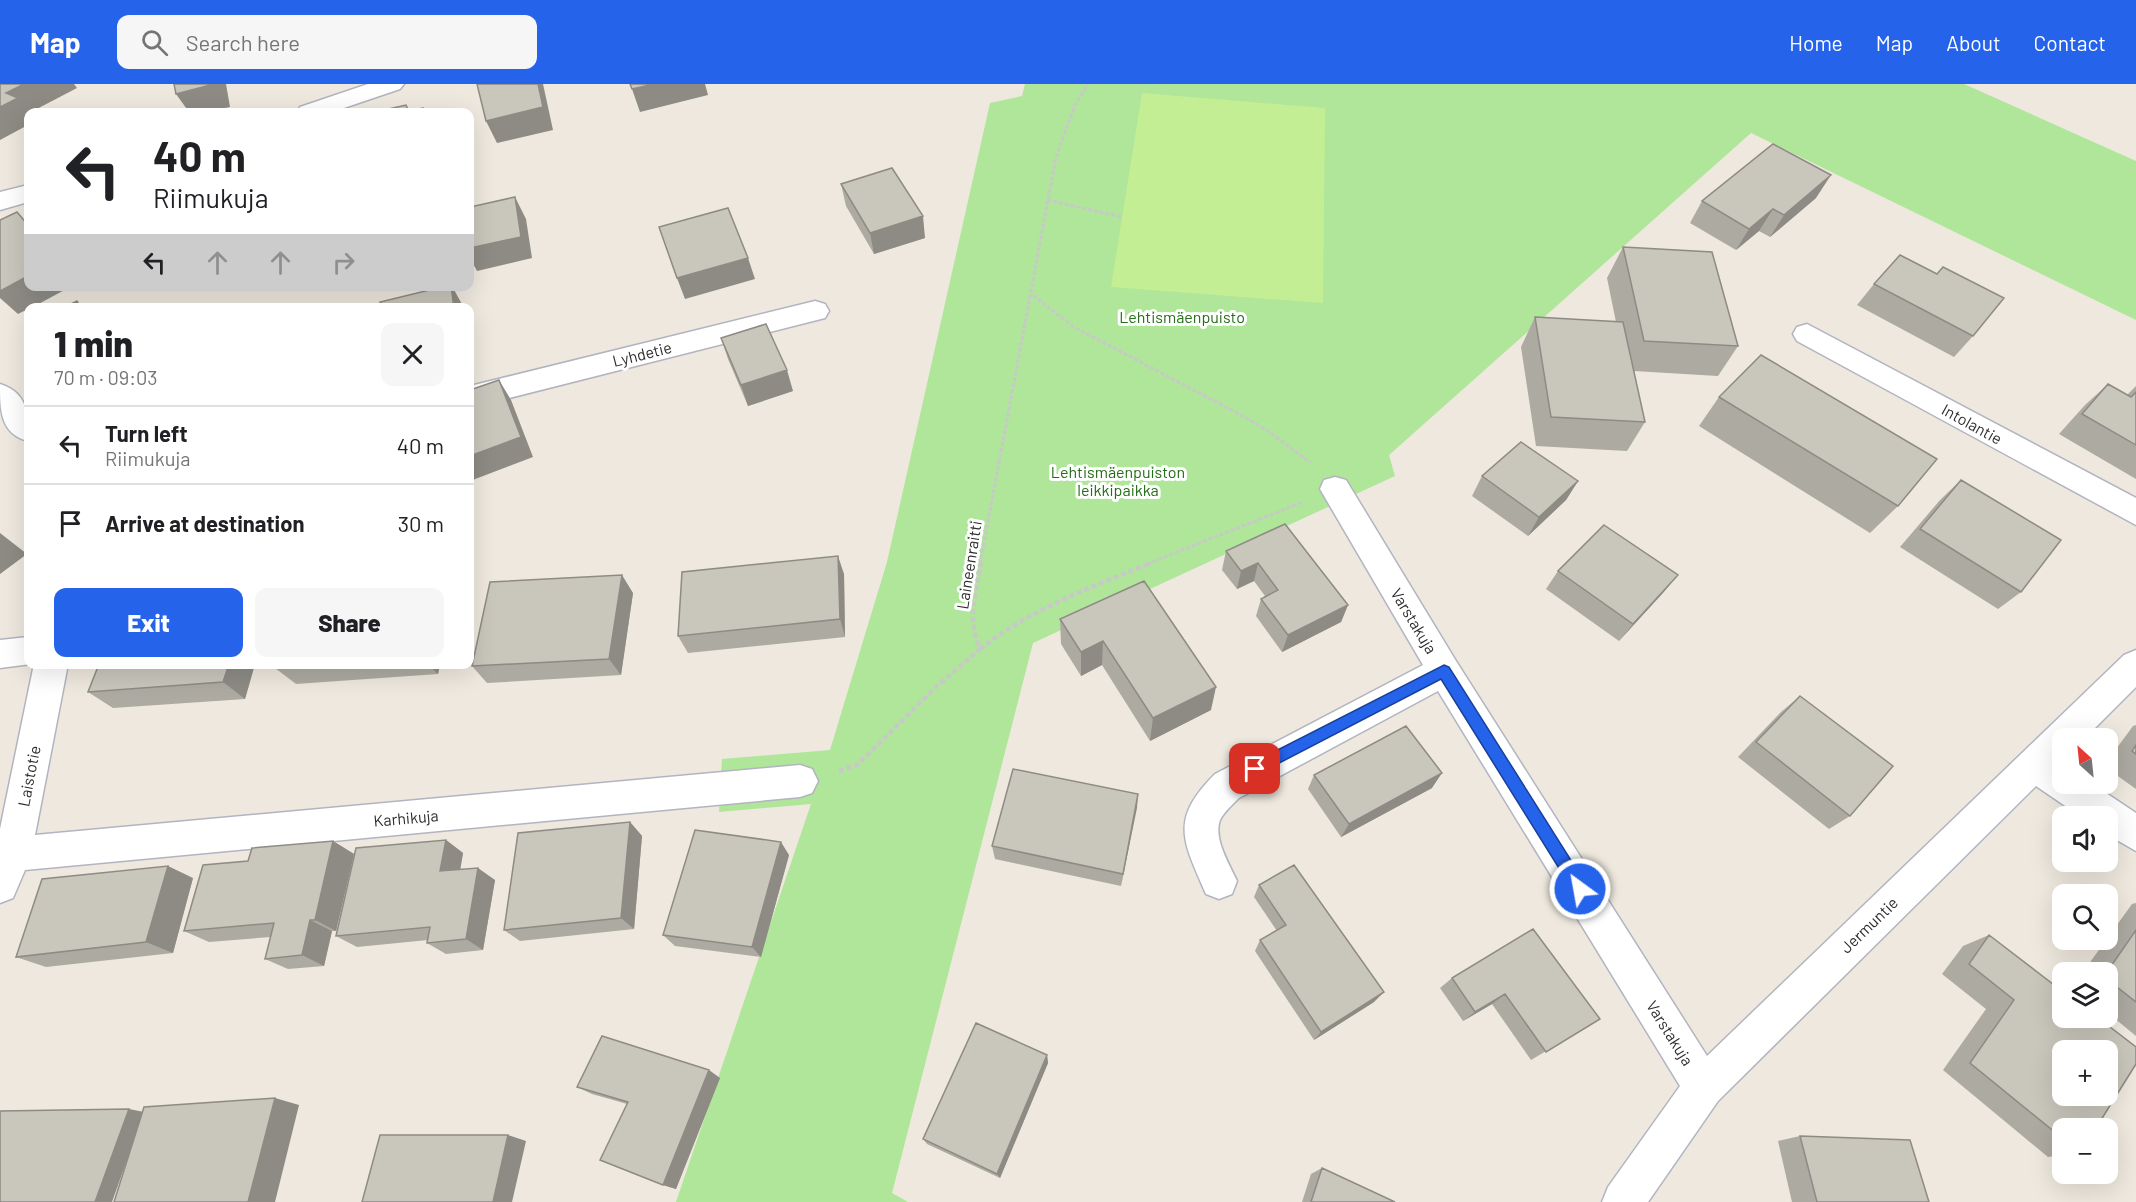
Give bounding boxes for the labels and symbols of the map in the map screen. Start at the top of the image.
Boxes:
park label: Lehtismäenpuisto [1119,307,1245,326]
street label: Lyhdetie [610,337,673,370]
street label: Intolantie [1939,399,2006,448]
park label: Lehtismäenpuiston leikkipaikka [1051,462,1185,499]
street label: Laineenraitti [952,519,985,611]
street label: Varstakuja [1387,585,1441,657]
north arrow [2052,728,2118,794]
pin [1229,743,1280,794]
street label: Laistotie [13,744,44,808]
street label: Karhikuja [373,805,439,830]
position arrow [1548,857,1612,921]
street label: Jermuntie [1836,893,1901,957]
street label: Varstakuja [1643,997,1698,1069]

